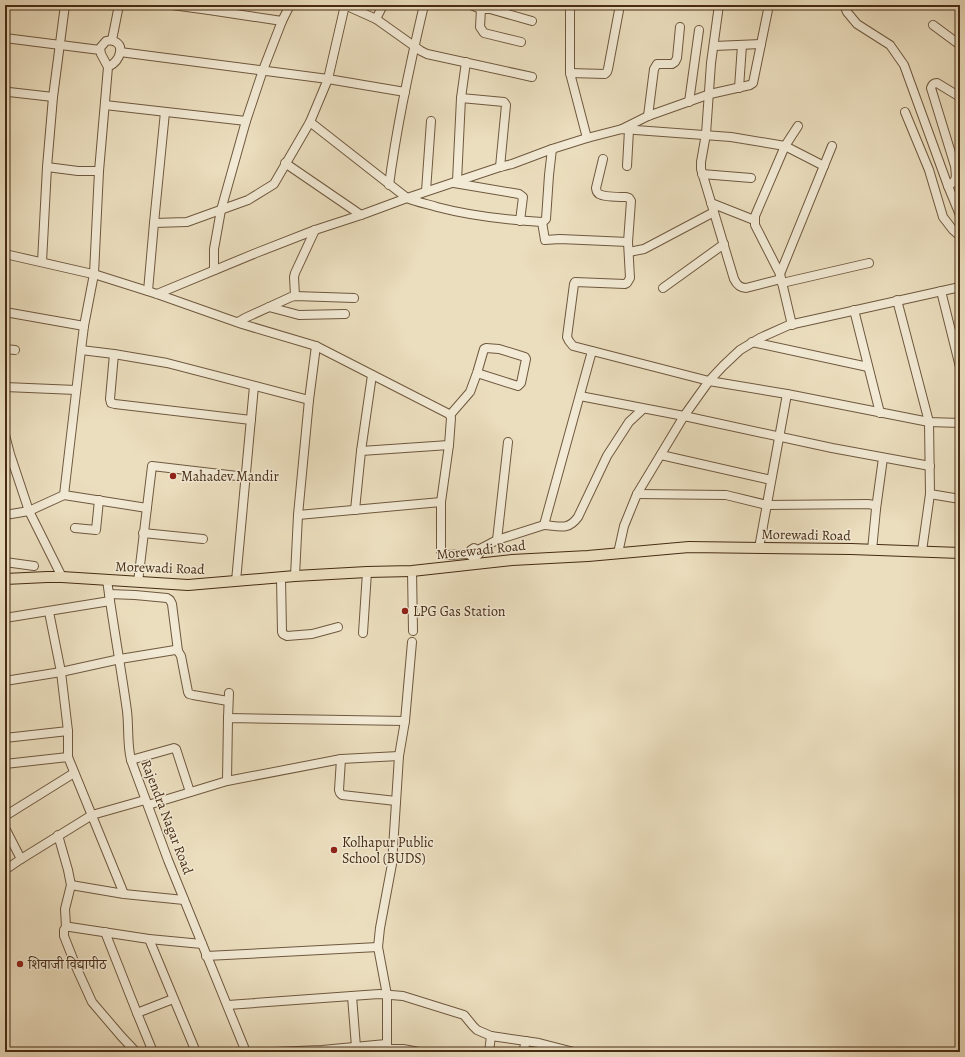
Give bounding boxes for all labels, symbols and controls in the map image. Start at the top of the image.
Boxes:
place label: Mahadev Mandir [181,467,279,486]
marker: Mahadev Mandir [168,471,178,481]
street label: Morewadi Road [761,525,851,545]
street label: Morewadi Road [435,536,527,564]
street label: Morewadi Road [115,557,206,579]
place label: LPG Gas Station [413,602,506,621]
marker: LPG Gas Station [400,606,410,616]
street label: Rajendra Nagar Road [136,757,198,877]
place label: Kolhapur Public School (BUDS) [342,833,434,868]
marker: Kolhapur Public School (BUDS) [329,845,339,855]
place label: शिवाजी विद्यापीठ [27,955,108,974]
marker: शिवाजी विद्यापीठ [15,959,25,969]

